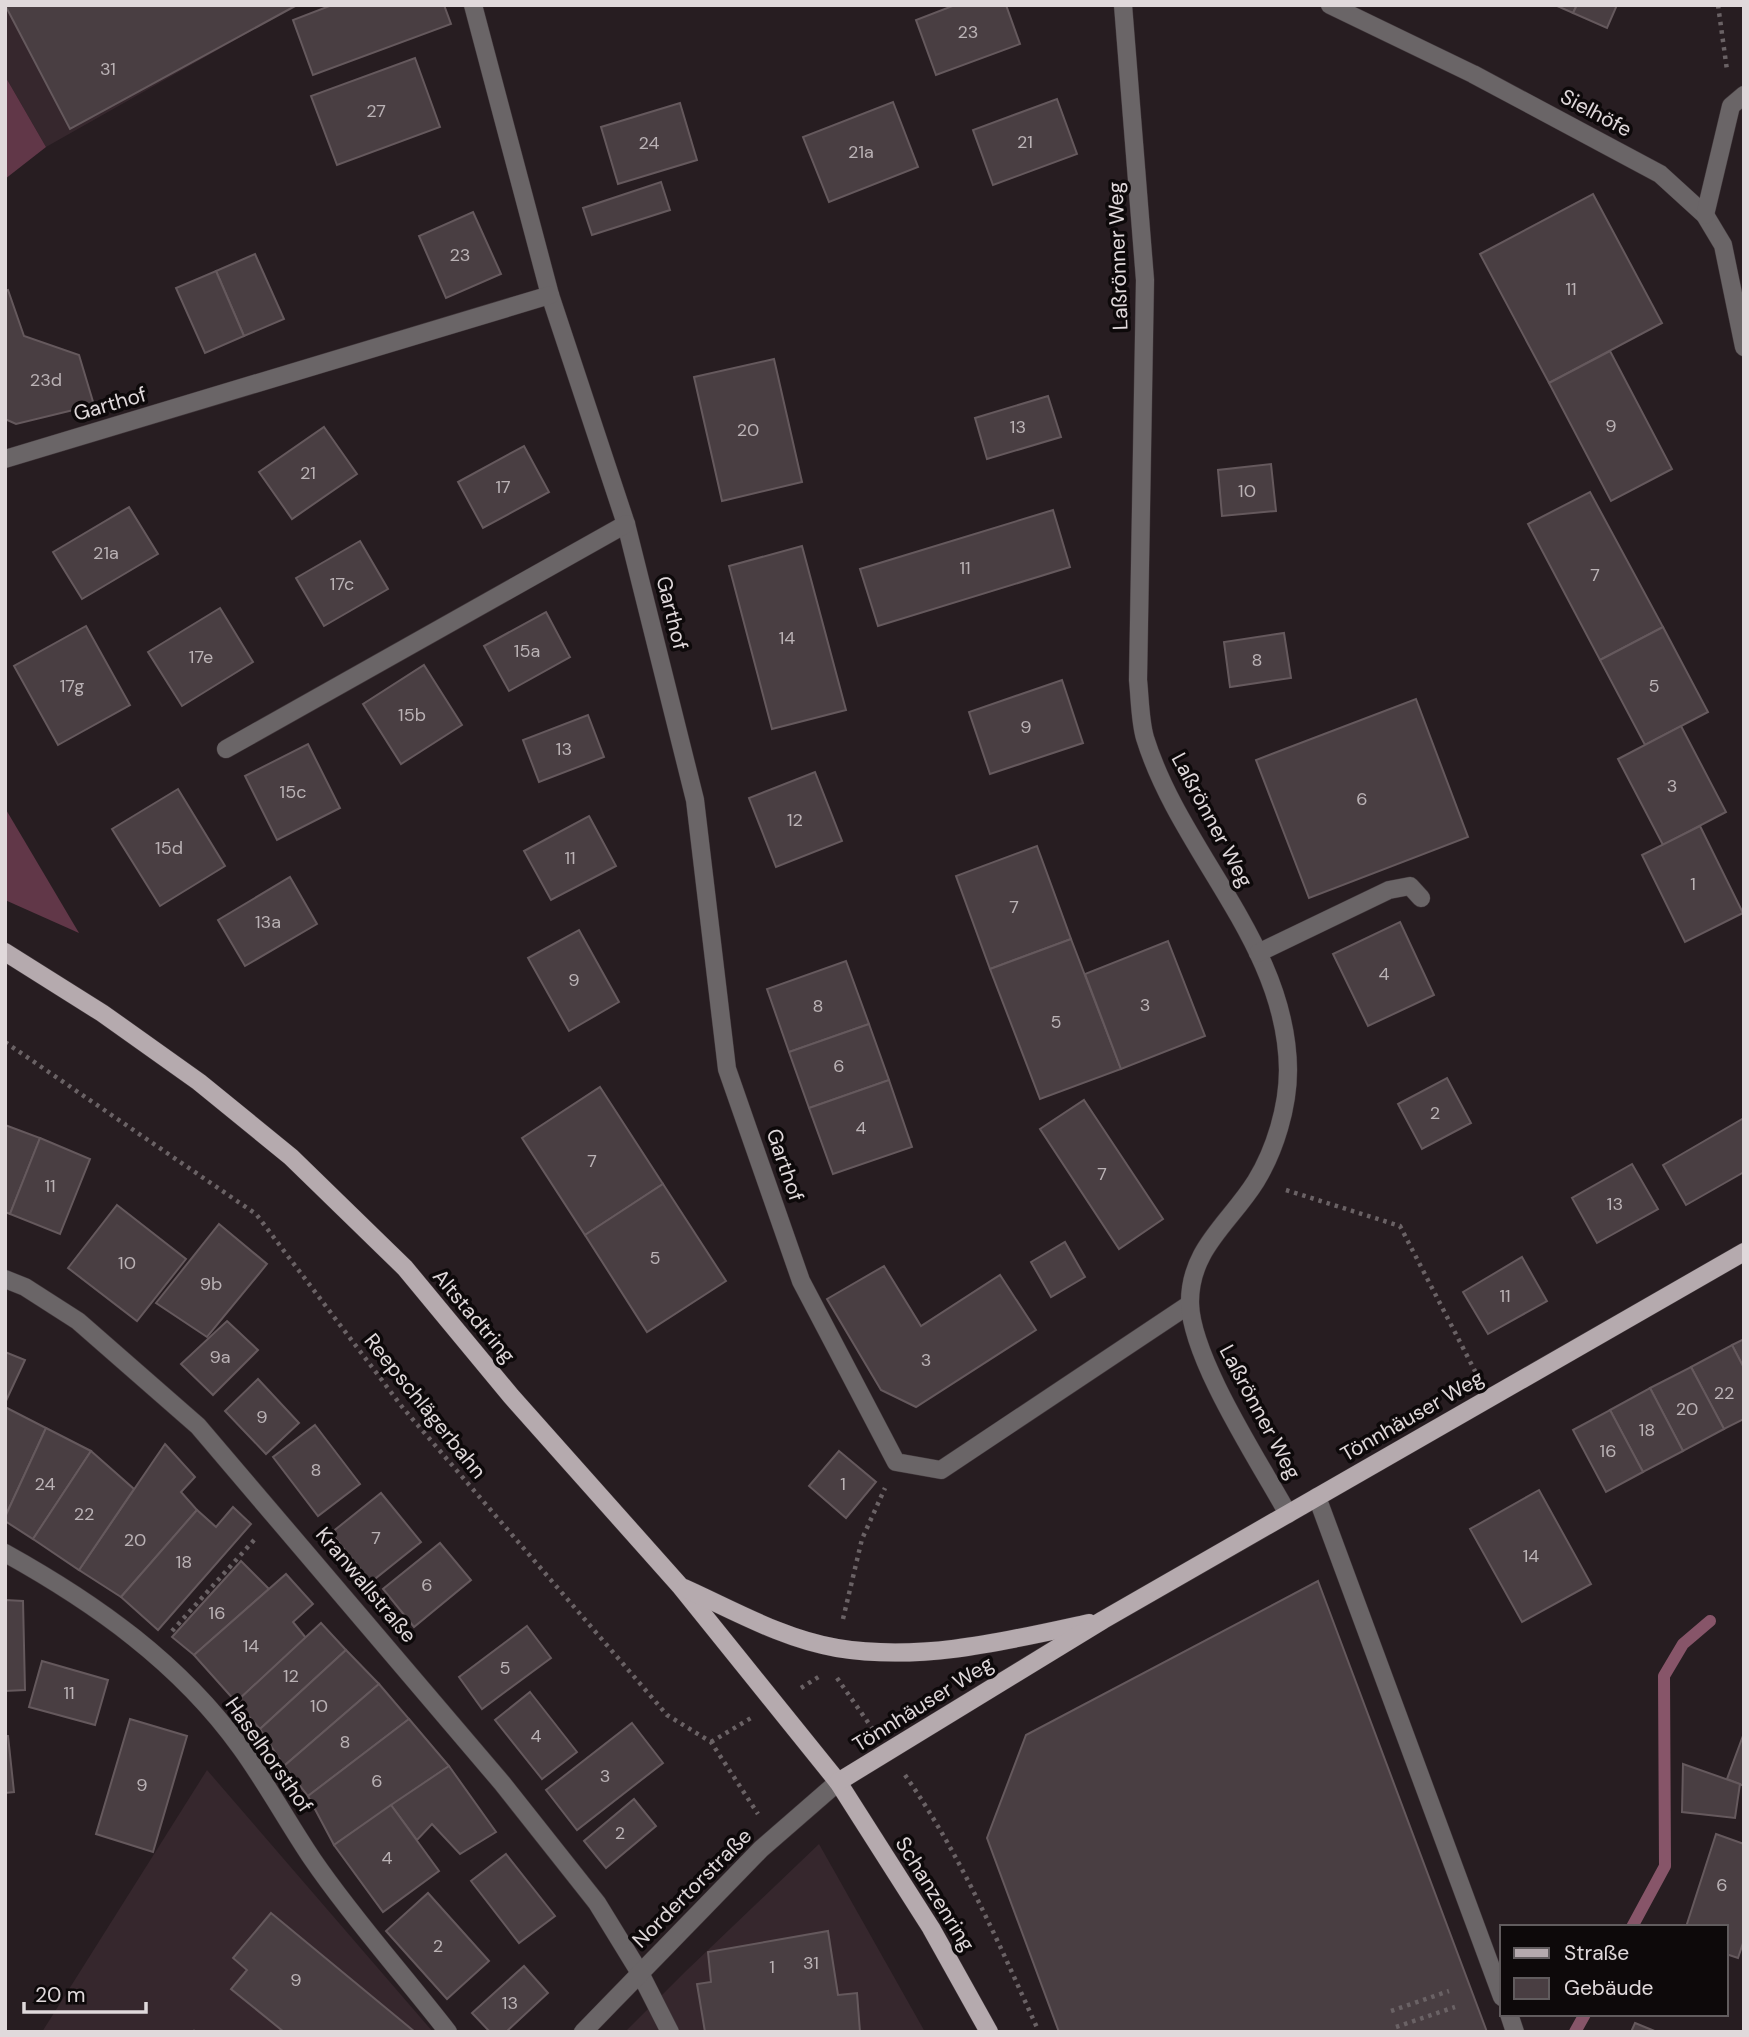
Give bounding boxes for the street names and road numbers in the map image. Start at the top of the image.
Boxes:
street label: Sielhöfe [1555,83,1637,143]
street label: Laßrönner Weg [1101,181,1135,331]
street label: Garthof [70,380,150,428]
street label: Garthof [649,573,695,653]
street label: Laßrönner Weg [1165,748,1259,892]
street label: Garthof [760,1125,810,1205]
street label: Altstadtring [426,1263,522,1369]
street label: Reepschlägerbahn [358,1328,492,1484]
street label: Laßrönner Weg [1213,1340,1307,1484]
street label: Tönnhäuser Weg [1335,1364,1489,1468]
street label: Kranwallstraße [309,1521,423,1649]
street label: Tönnhäuser Weg [847,1649,999,1758]
street label: Haselhorsthof [219,1692,319,1818]
street label: Nordertorstraße [626,1822,758,1954]
street label: Schanzenring [889,1831,981,1957]

